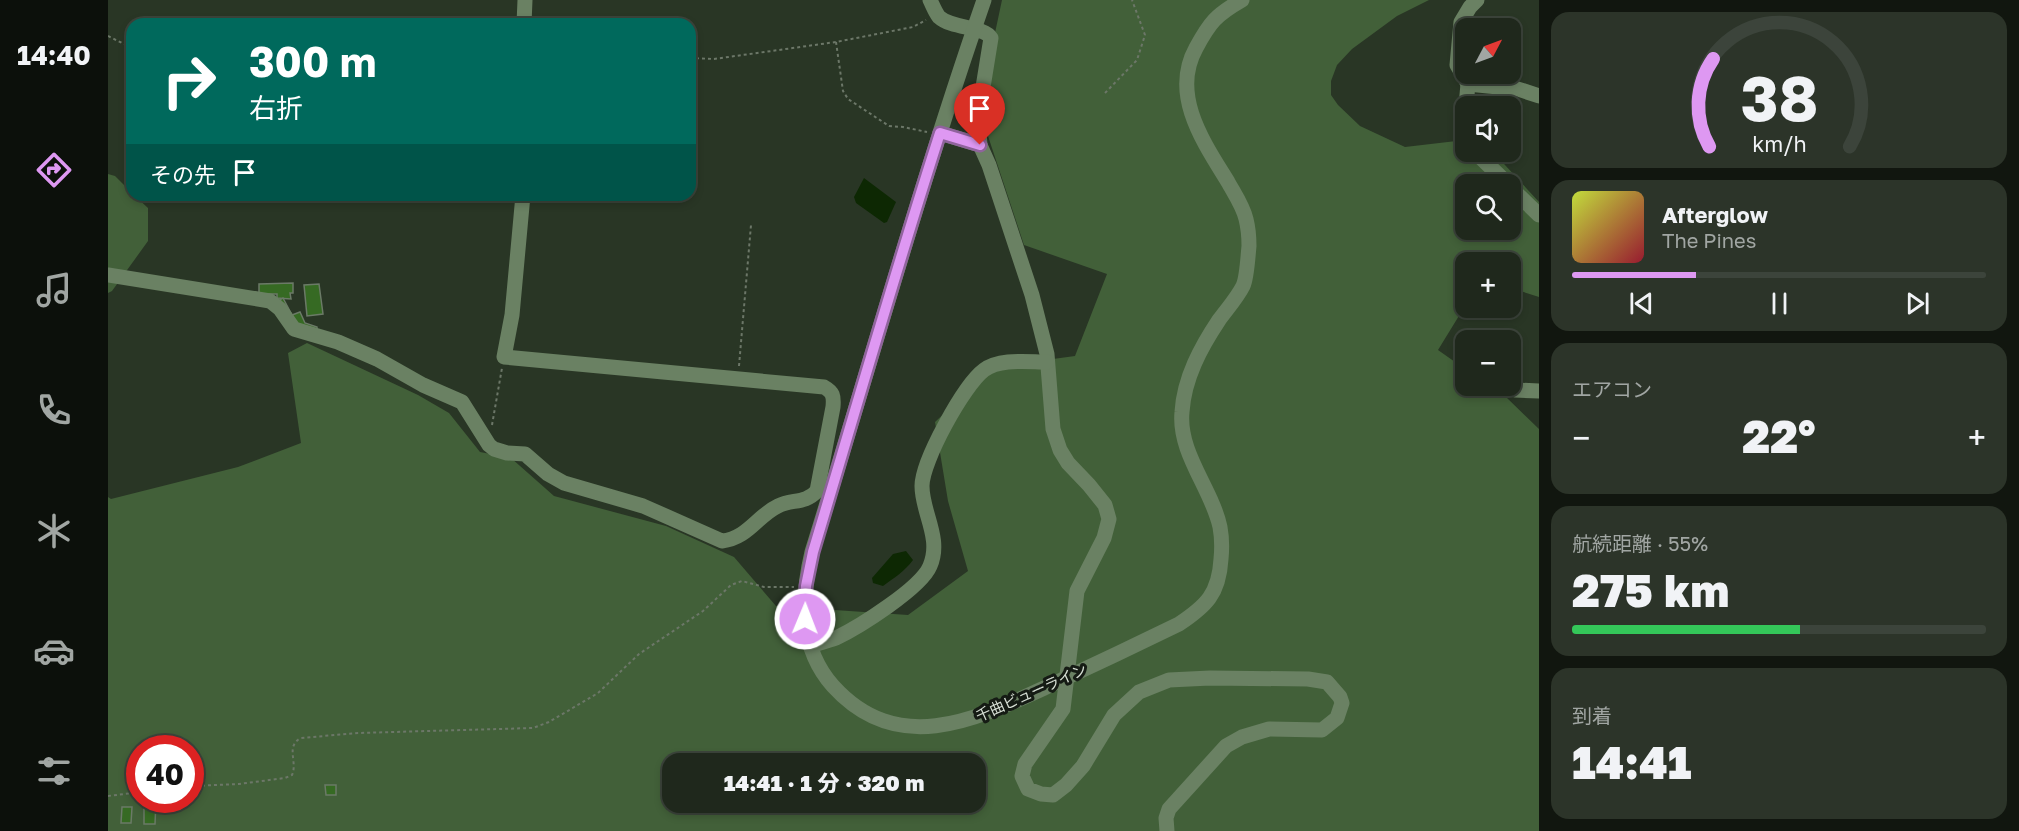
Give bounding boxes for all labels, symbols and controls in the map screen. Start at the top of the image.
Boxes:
north arrow [1455,18,1521,84]
map controls [1455,18,1521,396]
text: 300 m [249,36,376,86]
text: 14:40 [17,39,91,71]
icon: right [150,42,228,120]
text: 38 [1740,60,1818,135]
pin [954,83,1005,145]
text: 右折 [249,92,303,124]
icon: arrive [963,92,996,125]
button: sound [1455,96,1521,162]
text: km/h [1752,131,1806,157]
icon: directions [33,149,75,191]
icon: arrive [228,156,261,189]
text: その先 [150,161,216,188]
button: search [1455,174,1521,240]
text: Afterglow [1662,201,1768,228]
text: The Pines [1662,228,1756,252]
button: + [1455,252,1521,318]
icon: music [33,269,75,311]
icon: previous [1625,287,1658,320]
icon: pause [1763,287,1796,320]
icon: next [1901,287,1934,320]
button: − [1455,330,1521,396]
text: エアコン [1572,377,1652,401]
icon: phone [33,389,75,431]
text: 22° [1742,409,1816,463]
text: − [1572,418,1590,457]
text: + [1968,418,1986,457]
icon: climate [33,510,75,552]
text: 航続距離 · 55% [1572,531,1708,555]
text: 275 km [1572,563,1729,617]
position arrow [773,587,837,651]
icon: car [33,630,75,672]
street label: 千曲ビューライン [973,659,1089,725]
text: 到着 [1572,703,1612,727]
speed limit sign: 40 [126,735,204,813]
text: 14:41 [1572,735,1692,789]
icon: filters [33,750,75,792]
text: 14:41 · 1 分 · 320 m [724,769,924,796]

